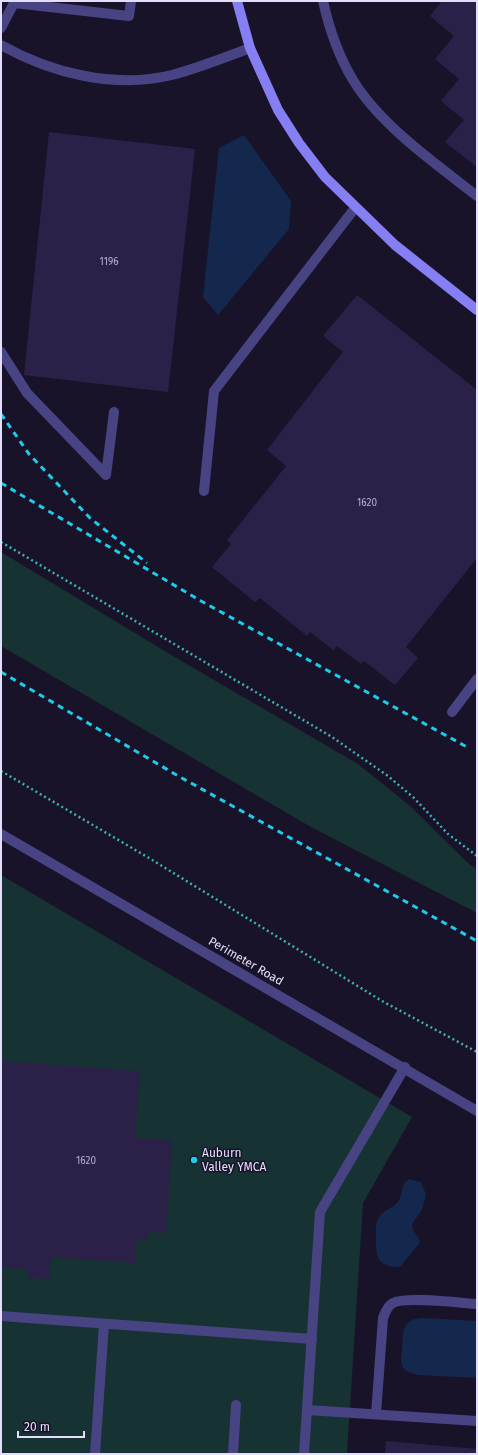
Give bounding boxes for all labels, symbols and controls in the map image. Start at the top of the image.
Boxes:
house number: 1196 [99,256,119,268]
house number: 1620 [357,497,377,509]
street label: Perimeter Road [206,934,286,988]
place label: Auburn Valley YMCA [202,1146,266,1174]
house number: 1620 [76,1155,96,1167]
marker: Auburn Valley YMCA [189,1155,199,1165]
scale bar [18,1413,84,1439]
text: 20 m [24,1420,50,1434]

